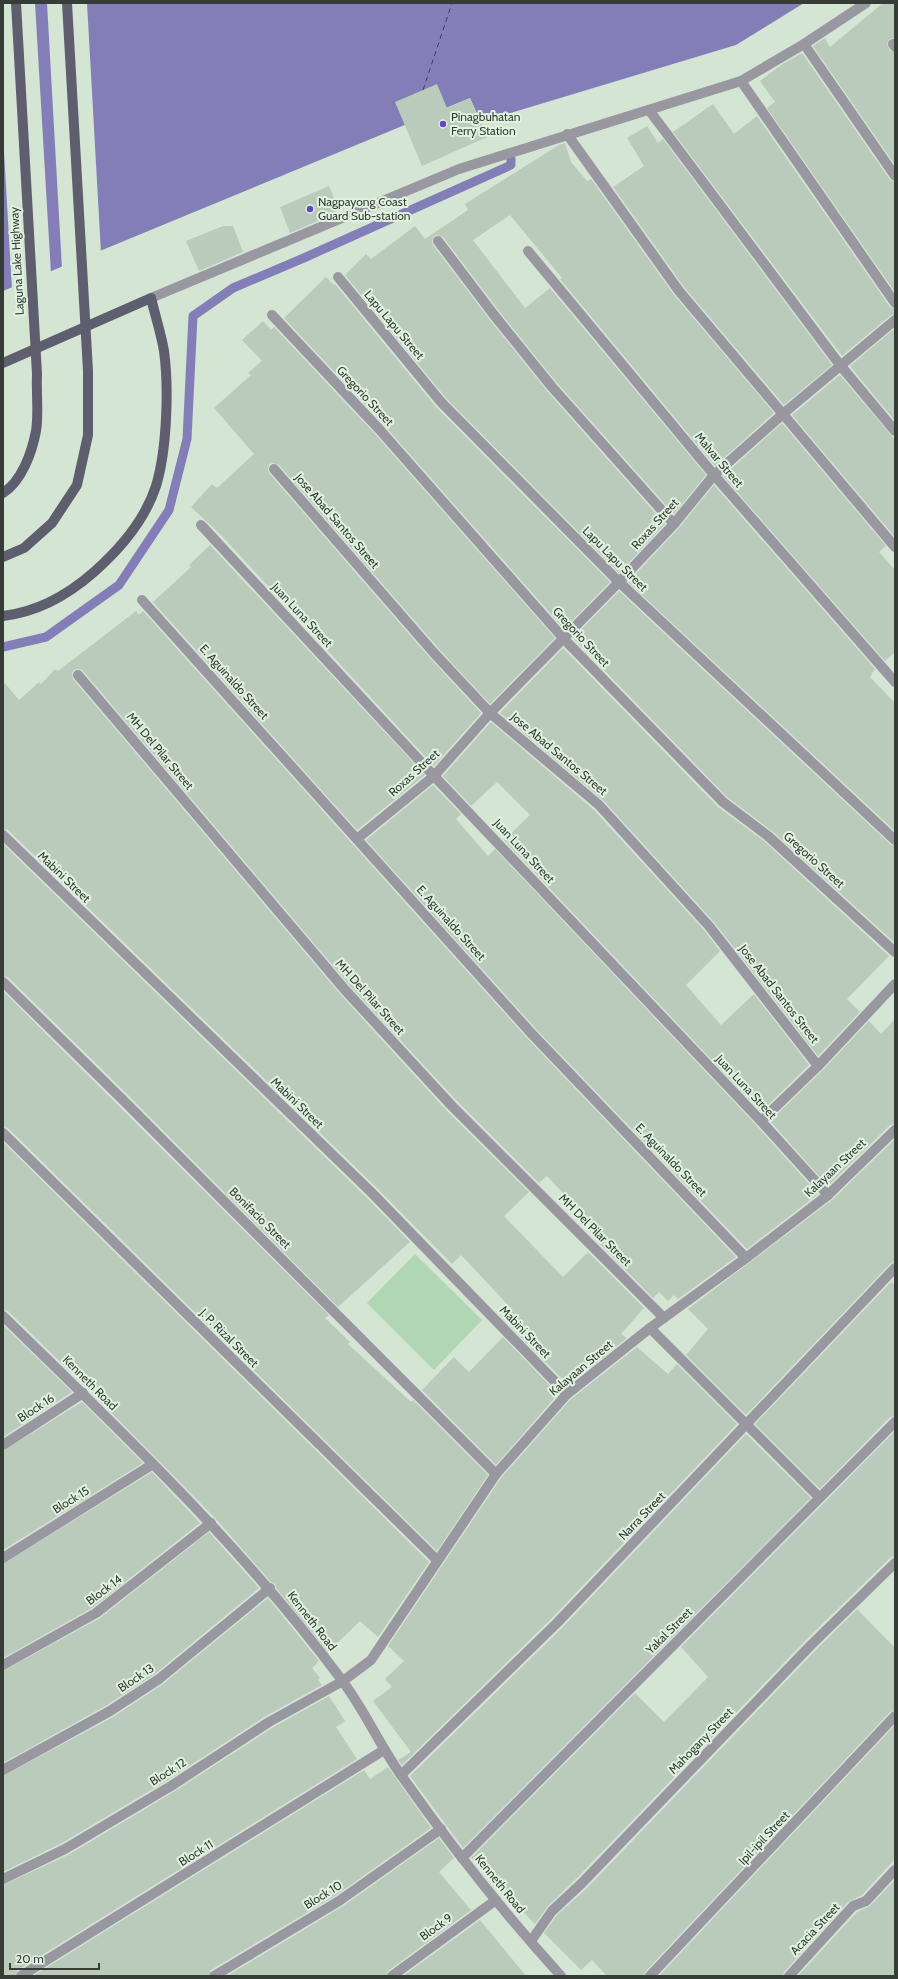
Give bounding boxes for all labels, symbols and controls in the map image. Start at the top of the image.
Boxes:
place label: Pinagbuhatan Ferry Station [451,109,521,138]
marker: Pinagbuhatan Ferry Station [438,119,448,129]
place label: Nagpayong Coast Guard Sub-station [318,194,411,223]
marker: Nagpayong Coast Guard Sub-station [305,204,315,214]
street label: Laguna Lake Highway [6,206,27,316]
street label: Lapu Lapu Street [361,287,428,362]
street label: Gregorio Street [334,362,397,429]
street label: Malvar Street [692,429,747,490]
street label: Jose Abad Santos Street [291,469,383,571]
street label: Roxas Street [628,495,681,552]
street label: Lapu Lapu Street [580,523,651,594]
street label: Juan Luna Street [268,579,336,650]
street label: Gregorio Street [550,603,613,670]
street label: E. Aguinaldo Street [197,641,272,722]
street label: Jose Abad Santos Street [507,708,610,798]
street label: MH Del Pilar Street [124,709,197,792]
street label: Roxas Street [385,746,442,799]
street label: Juan Luna Street [490,815,558,886]
street label: Gregorio Street [781,828,848,891]
street label: Mabini Street [35,848,94,905]
street label: E. Aguinaldo Street [414,882,489,963]
street label: Jose Abad Santos Street [736,941,823,1046]
street label: MH Del Pilar Street [333,956,408,1038]
street label: Juan Luna Street [712,1051,780,1122]
street label: Mabini Street [268,1074,327,1131]
street label: E. Aguinaldo Street [633,1120,710,1199]
street label: Kalayaan Street [801,1135,869,1200]
street label: Bonifacio Street [226,1184,294,1252]
street label: MH Del Pilar Street [556,1190,635,1269]
street label: Mabini Street [497,1302,554,1361]
street label: J. P. Rizal Street [196,1304,262,1370]
street label: Kalayaan Street [546,1337,616,1399]
street label: Kenneth Road [60,1352,121,1413]
street label: Block 16 [15,1390,57,1425]
street label: Block 15 [50,1483,92,1517]
street label: Narra Street [615,1489,668,1543]
street label: Block 14 [83,1571,125,1608]
street label: Kenneth Road [285,1588,340,1653]
street label: Yakal Street [642,1604,695,1658]
street label: Block 13 [115,1660,157,1695]
street label: Mahogany Street [665,1704,736,1777]
street label: Block 12 [147,1755,189,1789]
street label: Ipil-ipil Street [735,1808,792,1868]
street label: Block 11 [176,1836,216,1869]
street label: Kenneth Road [472,1851,529,1916]
street label: Block 10 [301,1877,345,1912]
street label: Acacia Street [787,1899,843,1958]
street label: Block 9 [416,1910,455,1943]
scale bar [10,1945,99,1971]
text: 20 m [16,1951,44,1966]

